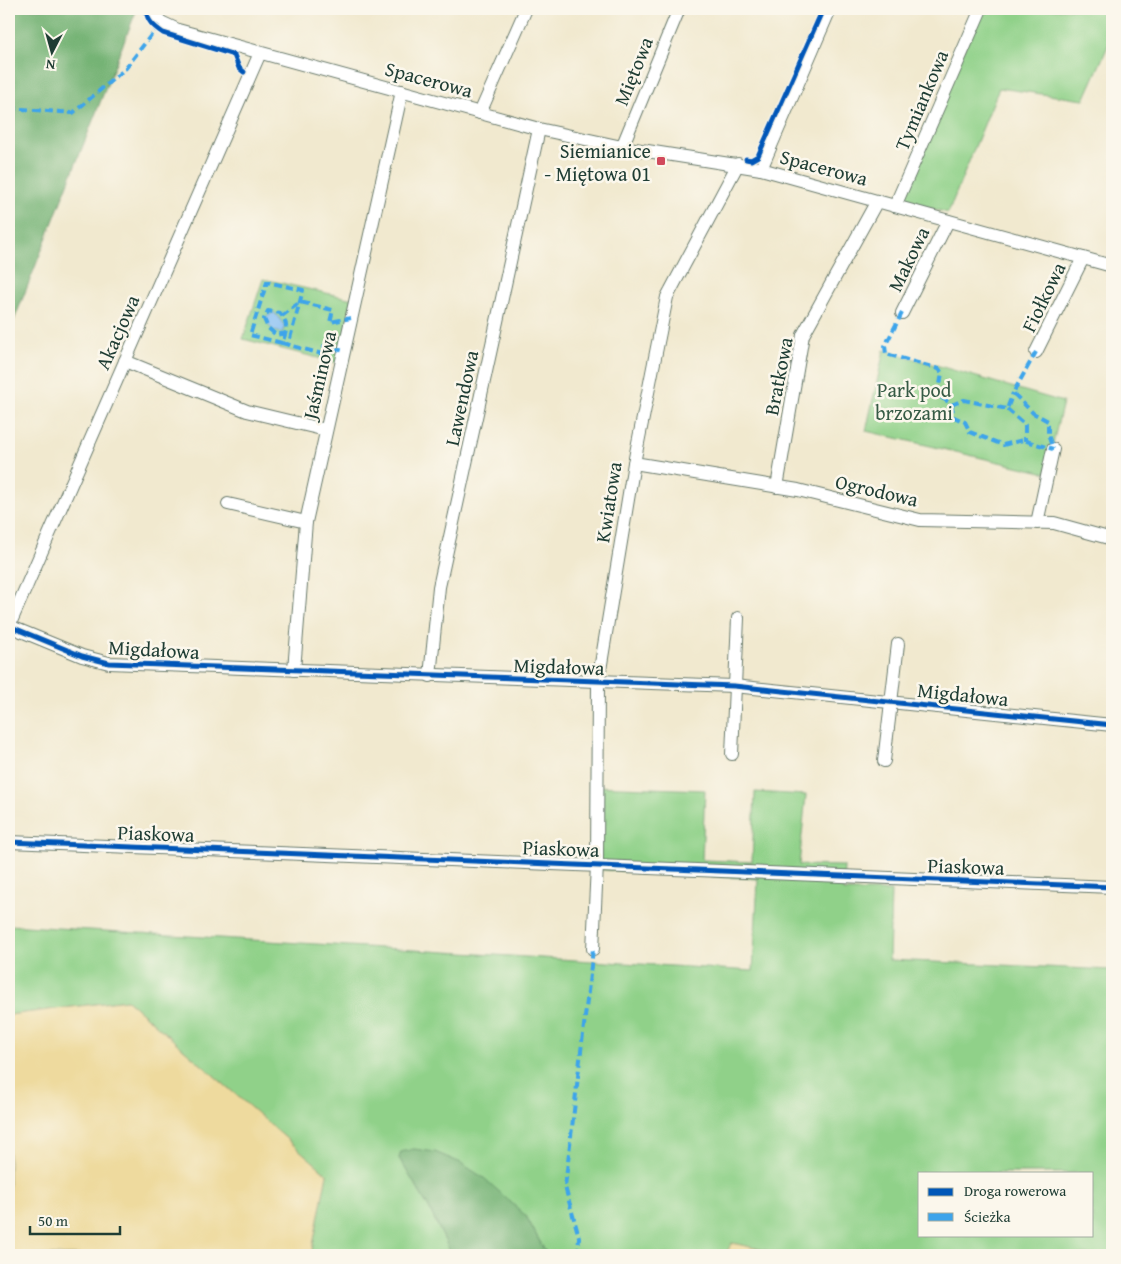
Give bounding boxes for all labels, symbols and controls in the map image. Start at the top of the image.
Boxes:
north arrow [28,28,78,78]
street label: Miętowa [606,32,660,110]
street label: Tymiankowa [887,45,955,155]
street label: Spacerowa [382,53,476,105]
text: N [44,54,56,75]
place label: Siemianice - Miętowa 01 [544,136,651,188]
street label: Spacerowa [777,141,871,193]
marker: Siemianice - Miętowa 01 [655,155,667,167]
street label: Makowa [880,221,936,296]
street label: Fiołkowa [1014,257,1073,337]
street label: Akacjowa [88,289,147,374]
street label: Jaśminowa [294,327,343,425]
street label: Bratkowa [756,334,800,417]
street label: Lawendowa [437,347,485,449]
park label: Park pod brzozami [875,375,953,427]
street label: Kwiatowa [587,459,629,544]
street label: Ogrodowa [833,466,922,514]
street label: Migdałowa [108,632,201,666]
street label: Migdałowa [513,650,606,682]
street label: Migdałowa [916,675,1010,713]
street label: Piaskowa [117,817,195,849]
street label: Piaskowa [522,832,600,864]
street label: Piaskowa [927,850,1005,882]
legend [918,1172,1094,1236]
text: Droga rowerowa [964,1180,1066,1201]
scale bar [30,1204,120,1236]
text: Ścieżka [964,1206,1011,1227]
text: 50 m [38,1210,69,1231]

